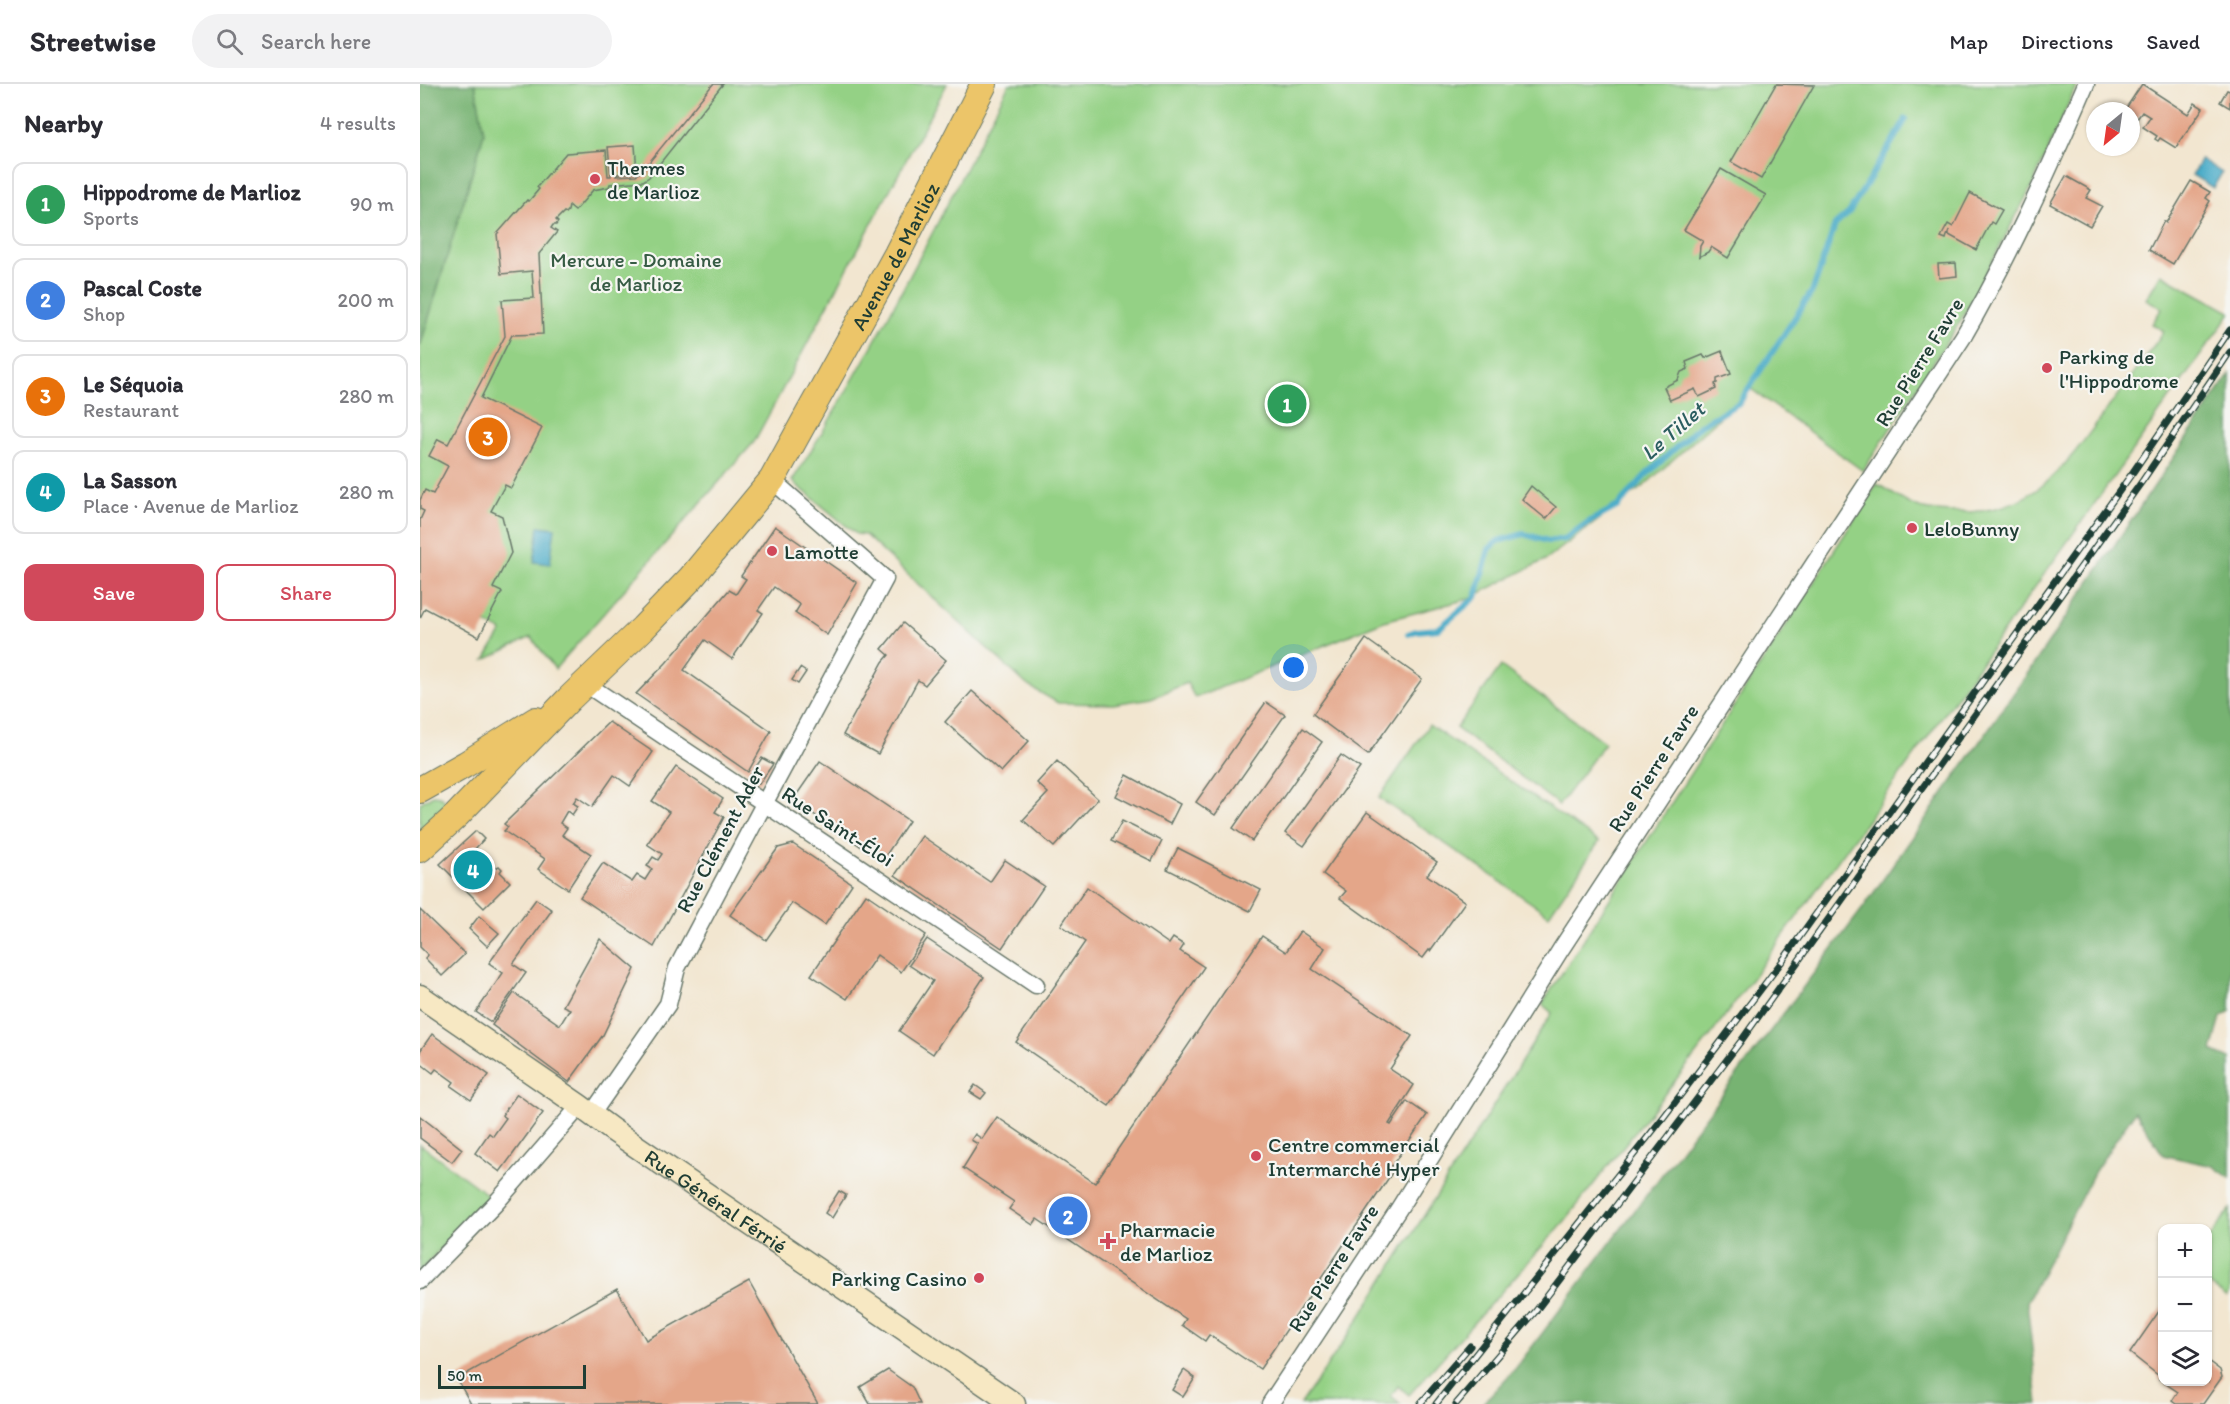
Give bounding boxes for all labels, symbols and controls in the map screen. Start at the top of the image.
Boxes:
search box [192,14,612,68]
text: Streetwise [30,24,156,58]
icon: search [213,25,246,58]
text: Search here [261,28,371,55]
text: Map [1950,29,1988,54]
text: Directions [2021,29,2113,54]
text: Saved [2146,29,2200,54]
north arrow [2086,102,2140,156]
text: Nearby [24,107,103,139]
text: 4 results [320,111,396,135]
place label: Thermes de Marlioz [607,155,700,204]
marker: Thermes de Marlioz [588,172,602,186]
street label: Avenue de Marlioz [845,178,944,334]
text: Hippodrome de Marlioz [83,179,301,206]
text: 1 [41,192,50,216]
text: 90 m [350,192,394,216]
text: Sports [83,206,139,230]
park label: Mercure - Domaine de Marlioz [550,247,722,296]
text: Pascal Coste [83,275,202,302]
text: 2 [40,288,51,312]
text: 200 m [338,288,394,312]
street label: Rue Pierre Favre [1869,293,1969,431]
text: Shop [83,302,125,326]
place label: Parking de l'Hippodrome [2059,344,2179,393]
marker: Parking de l'Hippodrome [2040,361,2054,375]
text: Le Séquoia [83,371,183,398]
pin: 1 [1268,382,1306,426]
text: 3 [40,384,51,408]
text: 280 m [339,384,394,408]
water label: Le Tillet [1636,395,1712,466]
text: Restaurant [83,398,179,422]
pin: 3 [468,414,508,460]
text: La Sasson [83,467,177,494]
text: 4 [39,480,52,504]
text: 280 m [339,480,394,504]
text: Place · Avenue de Marlioz [83,494,299,518]
place label: LeloBunny [1924,516,2019,541]
marker: LeloBunny [1905,521,1919,535]
place label: Lamotte [784,539,859,564]
marker: Lamotte [765,544,779,558]
button: Save [24,564,204,621]
button: Share [216,564,396,621]
your location [1279,653,1308,682]
street label: Rue Pierre Favre [1602,700,1704,836]
street label: Rue Clément Ader [671,761,770,917]
street label: Rue Saint-Éloi [777,780,899,872]
pin: 4 [454,848,492,892]
place label: Centre commercial Intermarché Hyper [1268,1132,1440,1181]
street label: Rue Général Férrié [640,1143,792,1258]
marker: Centre commercial Intermarché Hyper [1249,1149,1263,1163]
pin: 2 [1048,1194,1088,1238]
street label: Rue Pierre Favre [1282,1200,1384,1336]
place label: Pharmacie de Marlioz [1120,1217,1215,1266]
map controls [2158,1224,2212,1386]
button: + [2158,1224,2212,1278]
marker: Pharmacie de Marlioz [1101,1234,1115,1248]
place label: Parking Casino [831,1266,967,1291]
marker: Parking Casino [972,1271,986,1285]
button: − [2158,1278,2212,1332]
button: layers [2158,1332,2212,1386]
scale bar [438,1362,586,1390]
text: 50 m [447,1366,482,1385]

